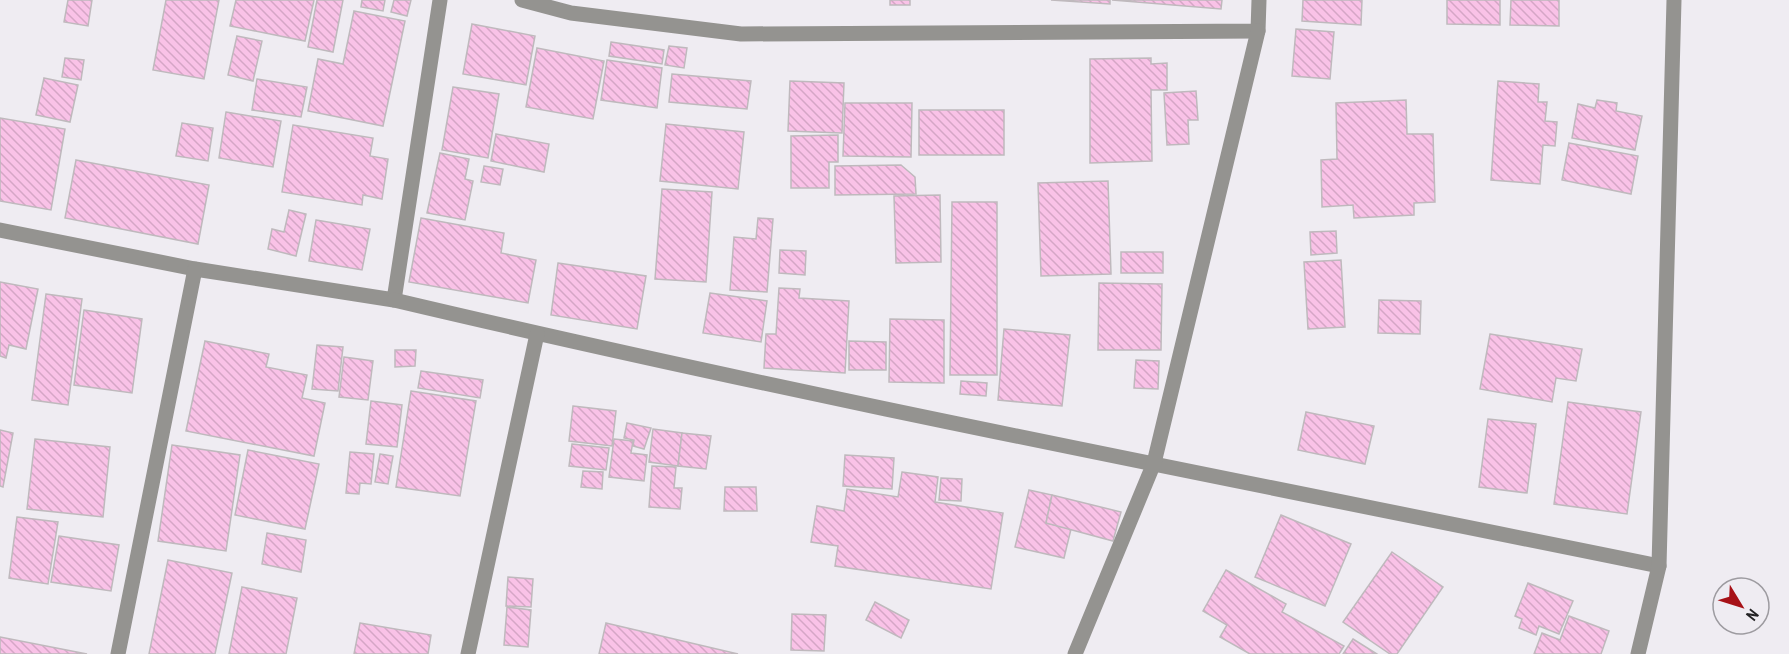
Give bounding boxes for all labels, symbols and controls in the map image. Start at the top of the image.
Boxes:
north arrow [1711,576,1771,636]
text: N [1741,605,1764,626]

